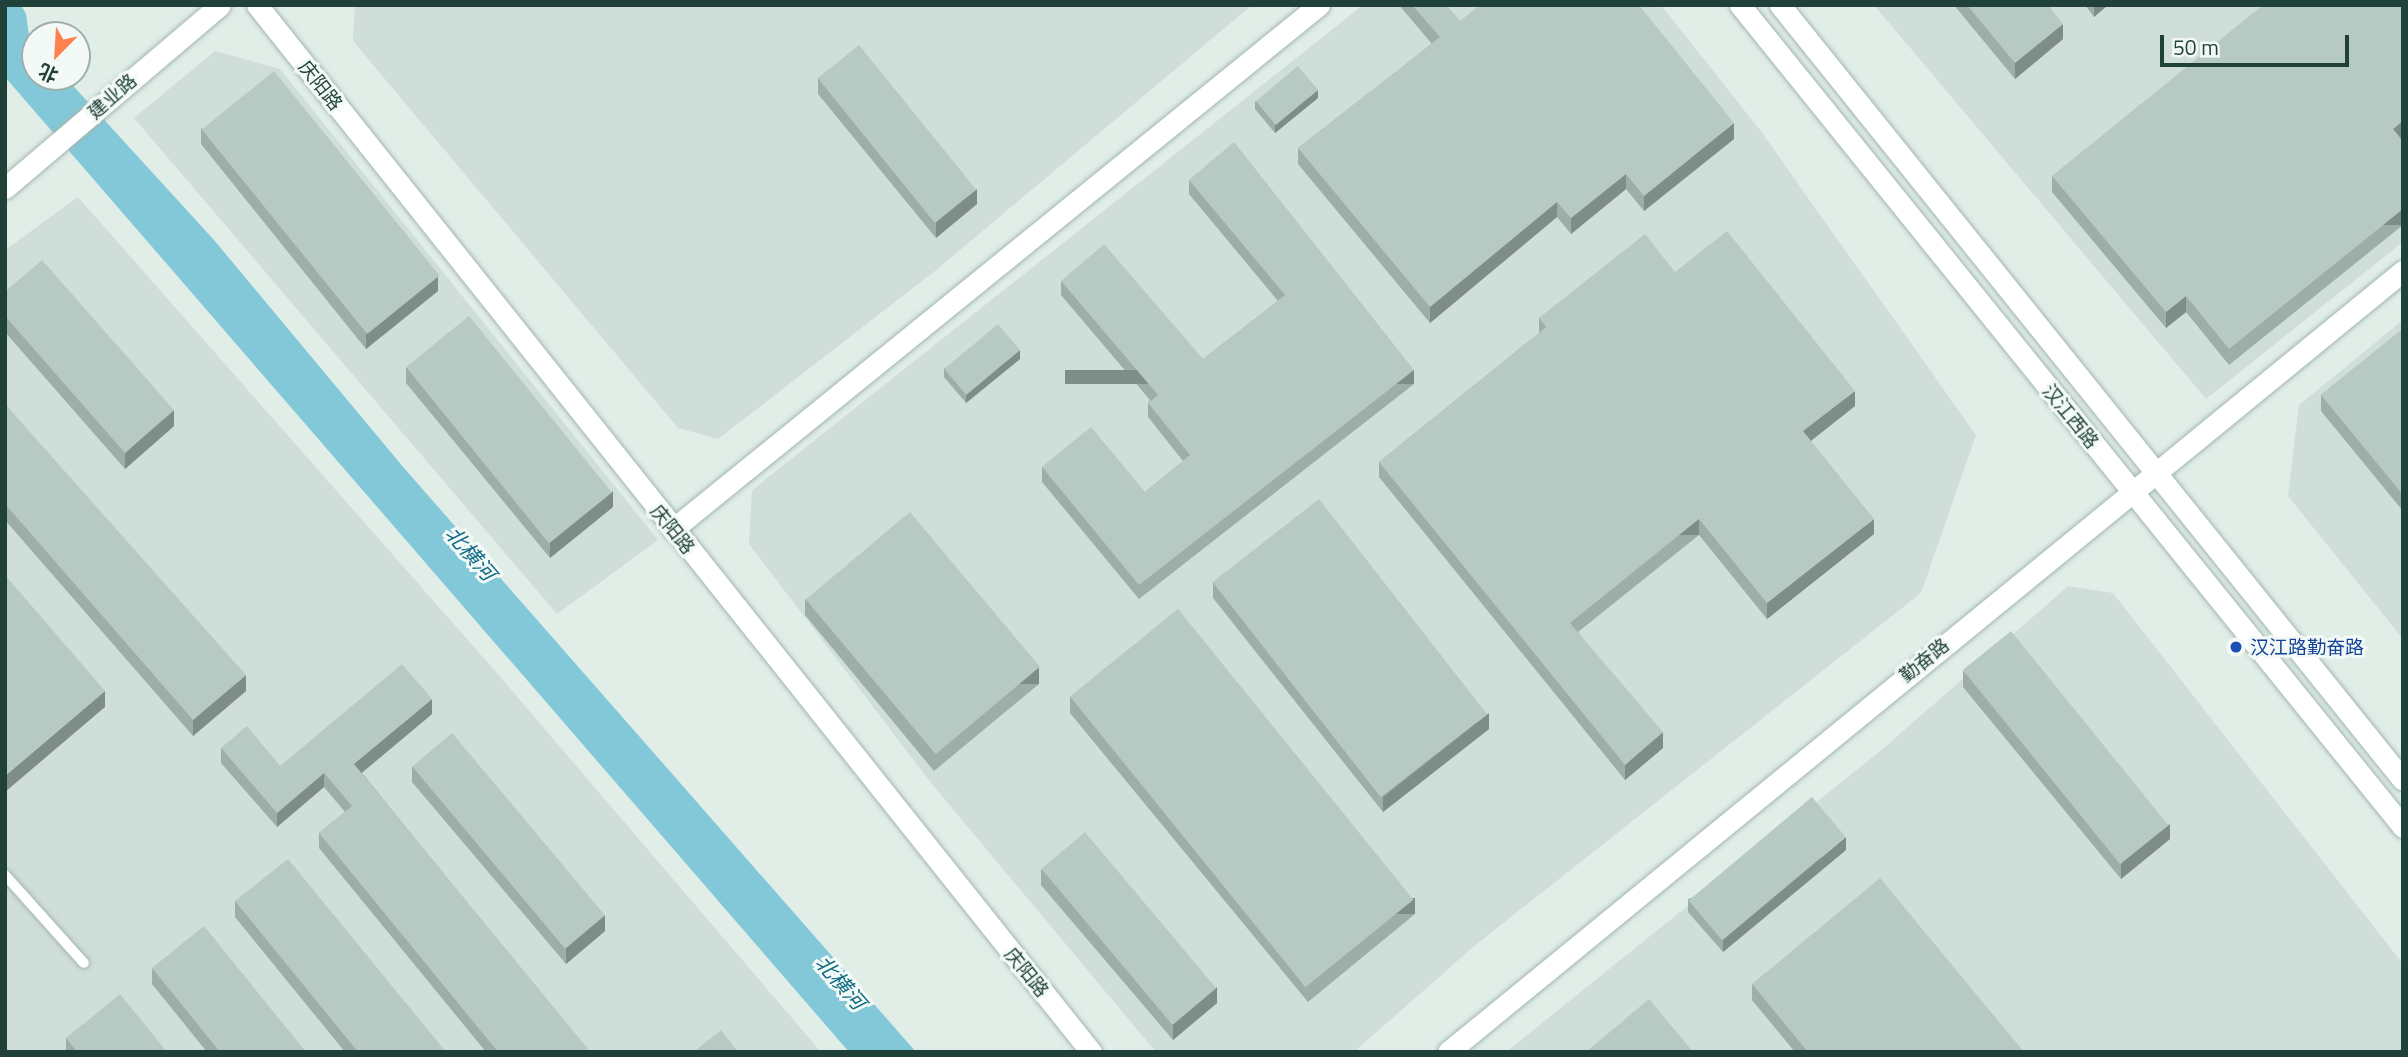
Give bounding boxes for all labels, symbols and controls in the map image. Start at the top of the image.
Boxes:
north arrow [21,21,91,91]
scale bar [2163,21,2352,65]
text: 50 m [2173,31,2219,63]
street label: 庆阳路 [294,56,348,114]
text: 北 [33,57,63,91]
street label: 建业路 [83,69,141,123]
street label: 汉江西路 [2038,379,2104,453]
street label: 庆阳路 [646,500,700,558]
water label: 北横河 [441,521,501,585]
street label: 勤奋路 [1895,633,1953,687]
place label: 汉江路勤奋路 [2250,636,2364,658]
marker: 汉江路勤奋路 [2228,639,2244,655]
street label: 庆阳路 [1000,943,1054,1001]
water label: 北横河 [811,950,871,1014]

